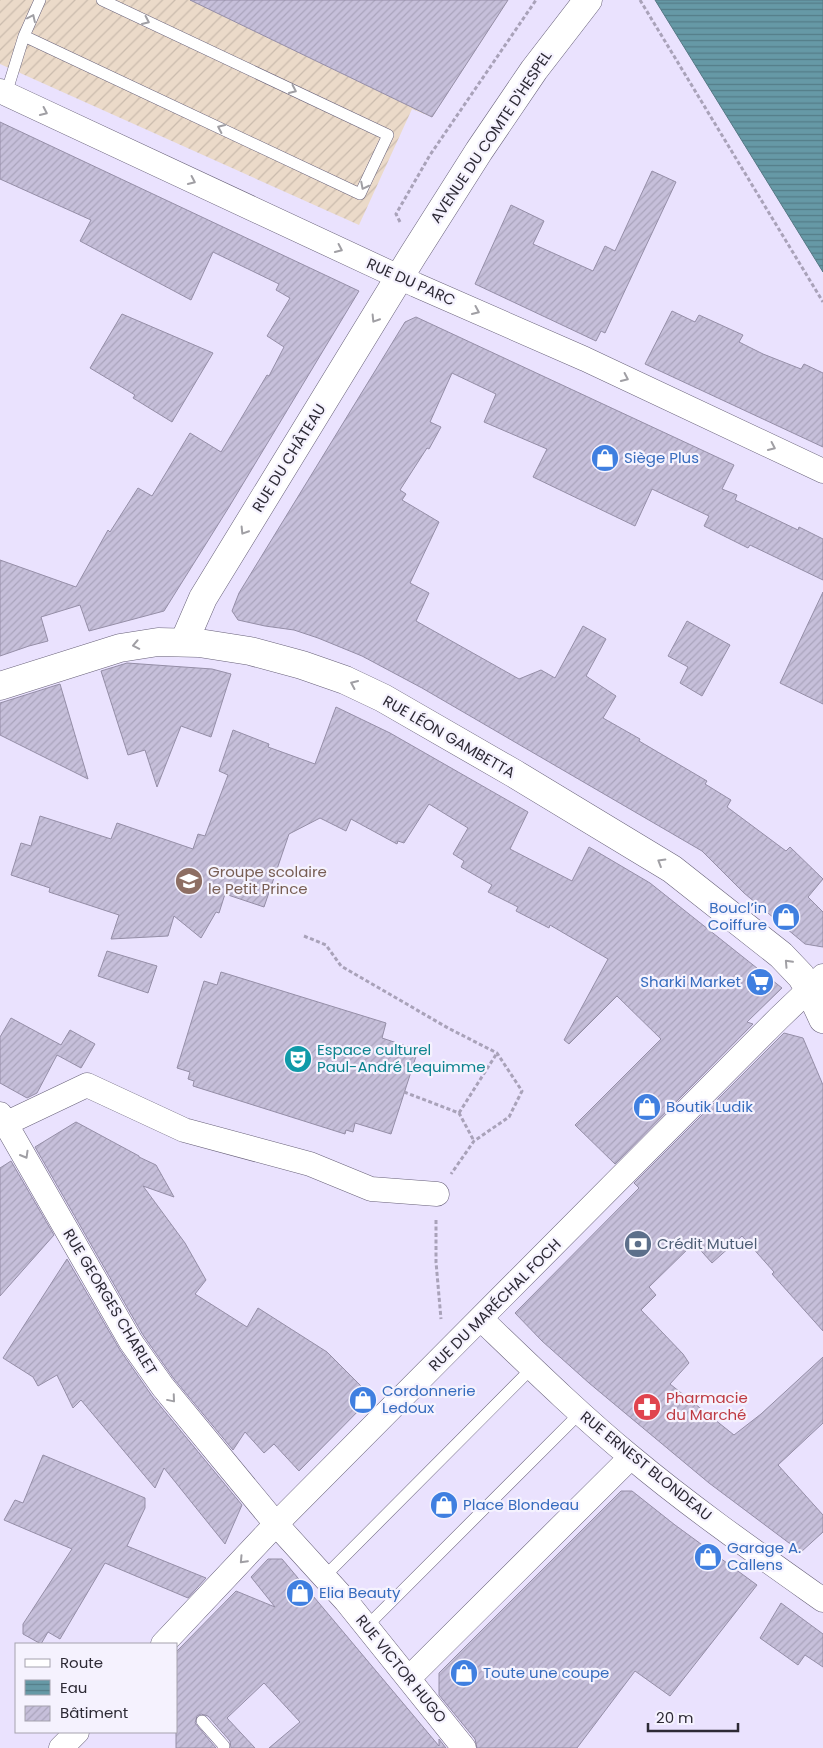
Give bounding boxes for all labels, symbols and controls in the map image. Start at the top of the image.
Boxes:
one-way arrow [26,14,36,23]
one-way arrow [141,14,150,25]
street label: AVENUE DU COMTE D'HESPEL [425,46,557,227]
one-way arrow [288,84,297,94]
one-way arrow [39,106,48,116]
one-way arrow [217,124,226,135]
one-way arrow [186,174,195,184]
one-way arrow [360,181,370,190]
one-way arrow [334,243,343,253]
street label: RUE DU PARC [363,253,459,310]
one-way arrow [471,305,480,316]
one-way arrow [372,313,381,322]
one-way arrow [620,372,629,382]
street label: RUE DU CHÂTEAU [247,400,330,516]
one-way arrow [766,441,775,451]
shop icon: Siège Plus [590,443,620,473]
place label: Siège Plus [624,447,699,468]
one-way arrow [240,526,250,535]
one-way arrow [131,639,140,650]
one-way arrow [350,680,359,691]
street label: RUE LÉON GAMBETTA [379,690,519,783]
one-way arrow [657,859,666,869]
place label: Groupe scolaire le Petit Prince [208,861,327,899]
school or university icon: Groupe scolaire le Petit Prince [174,866,204,896]
place label: Boucl’in Coiffure [708,897,767,935]
shop icon: Boucl’in Coiffure [771,902,801,932]
one-way arrow [785,959,794,968]
supermarket icon: Sharki Market [745,967,775,997]
place label: Sharki Market [640,971,741,992]
place label: Espace culturel Paul-André Lequimme [317,1039,486,1077]
theatre icon: Espace culturel Paul-André Lequimme [283,1044,313,1074]
shop icon: Boutik Ludik [632,1092,662,1122]
place label: Boutik Ludik [666,1096,753,1117]
one-way arrow [19,1150,29,1159]
street label: RUE GEORGES CHARLET [58,1225,162,1379]
bank icon: Crédit Mutuel [623,1229,653,1259]
place label: Crédit Mutuel [657,1233,757,1254]
street label: RUE DU MARÉCHAL FOCH [424,1234,565,1375]
place label: Cordonnerie Ledoux [382,1380,476,1418]
shop icon: Cordonnerie Ledoux [348,1385,378,1415]
place label: Pharmacie du Marché [666,1387,748,1425]
pharmacy icon: Pharmacie du Marché [632,1392,662,1422]
one-way arrow [167,1393,175,1402]
street label: RUE ERNEST BLONDEAU [576,1406,716,1525]
shop icon: Place Blondeau [429,1490,459,1520]
place label: Place Blondeau [463,1494,579,1515]
place label: Garage A. Callens [727,1537,801,1575]
shop icon: Garage A. Callens [693,1542,723,1572]
one-way arrow [240,1554,249,1563]
shop icon: Elia Beauty [285,1578,315,1608]
place label: Elia Beauty [319,1582,401,1603]
street label: RUE VICTOR HUGO [351,1610,452,1727]
legend [15,1643,178,1733]
text: Route [60,1652,103,1673]
shop icon: Toute une coupe [449,1658,479,1688]
place label: Toute une coupe [483,1662,609,1683]
text: Eau [60,1677,87,1698]
scale bar [648,1700,738,1732]
text: Bâtiment [60,1702,128,1723]
text: 20 m [656,1707,694,1728]

